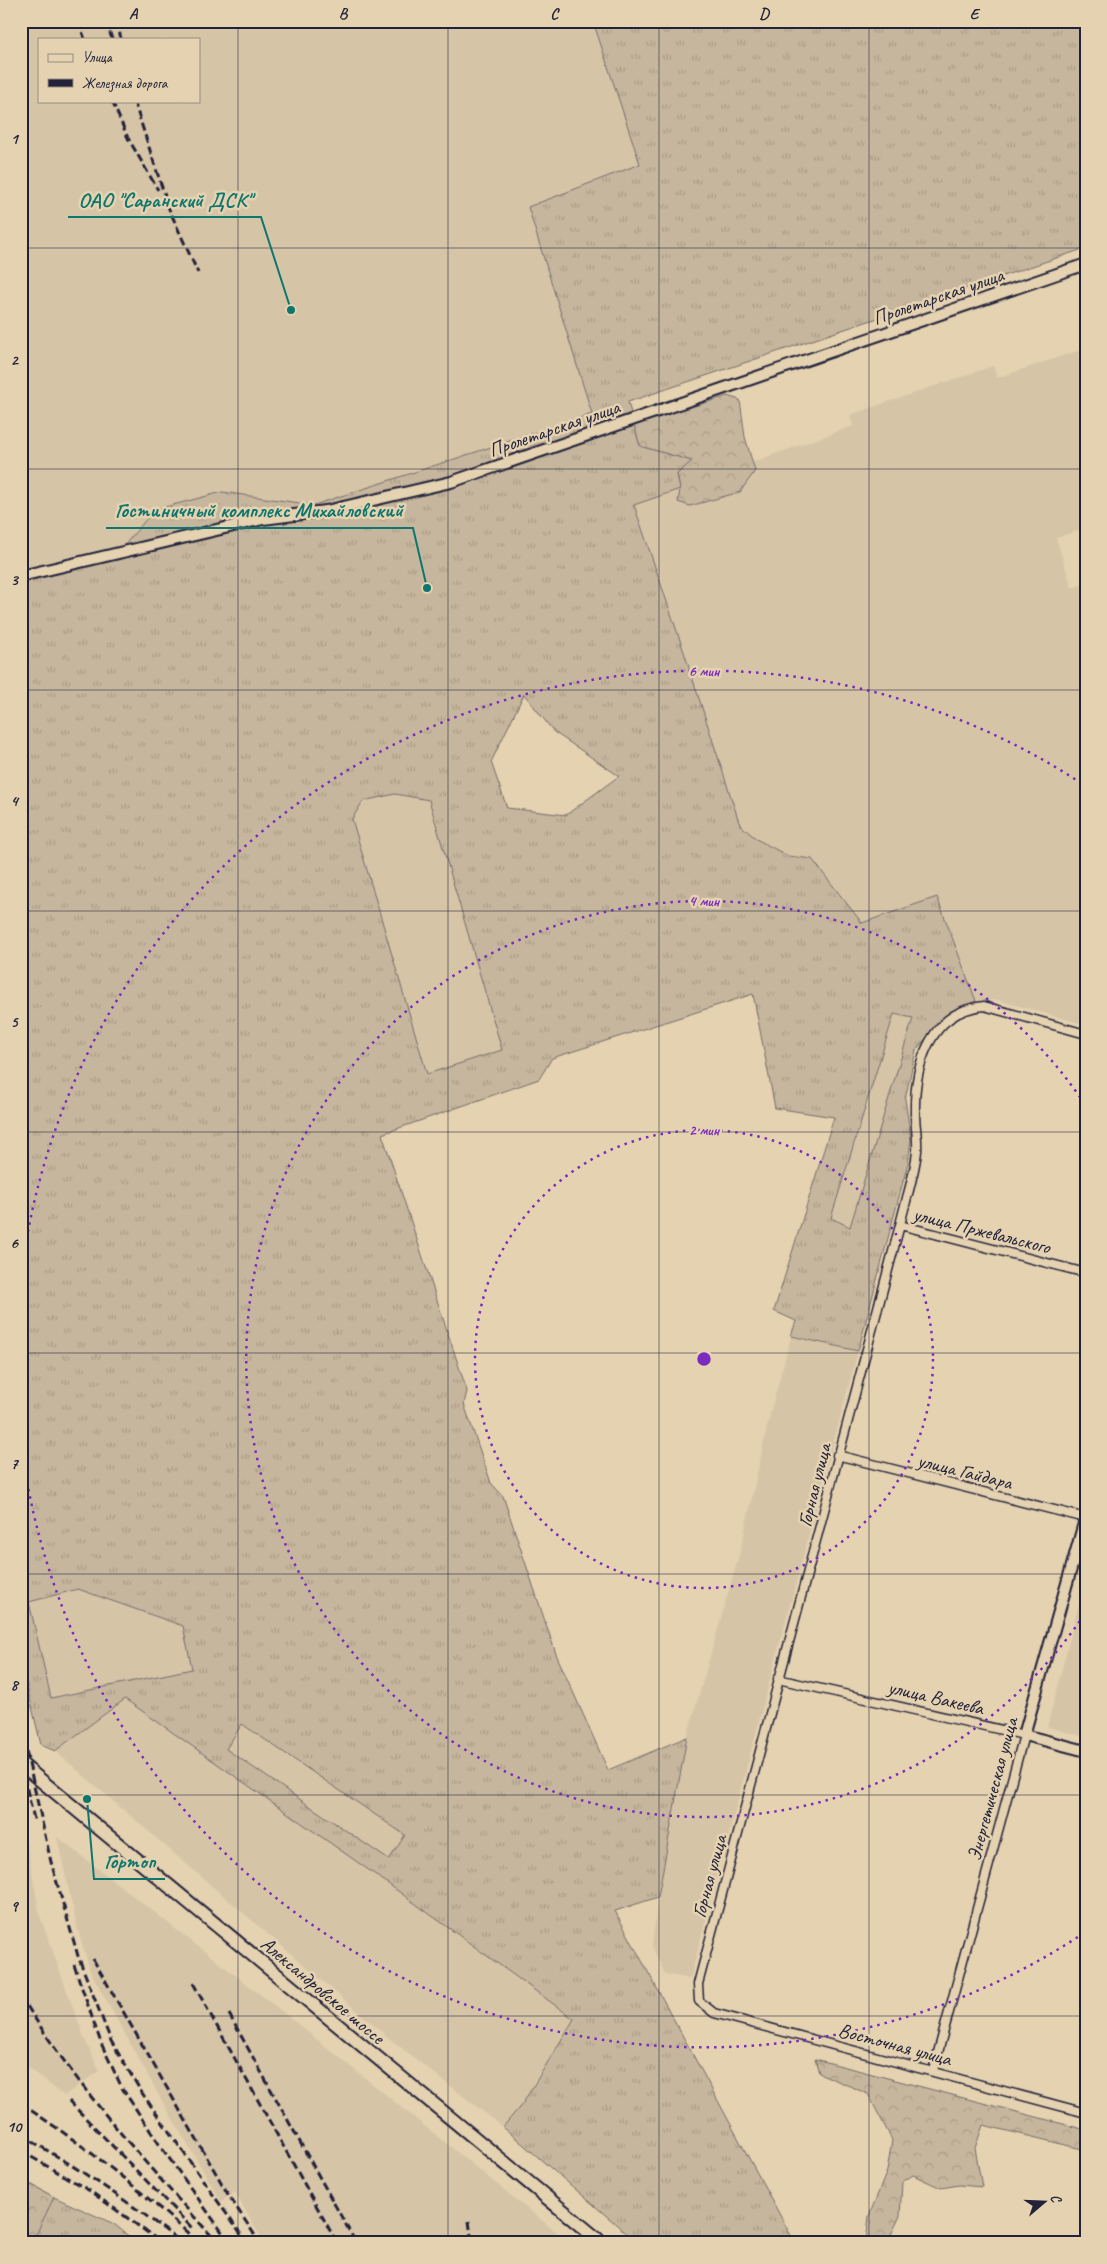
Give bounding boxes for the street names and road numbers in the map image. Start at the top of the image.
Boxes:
street label: Пролетарская улица [869,262,1009,331]
street label: Пролетарская улица [485,394,625,463]
street label: улица Пржевальского [910,1201,1054,1260]
street label: Горная улица [792,1439,837,1529]
street label: улица Гайдара [914,1447,1017,1496]
street label: улица Вакеева [885,1674,987,1721]
street label: Энергетическая улица [961,1713,1024,1863]
street label: Горная улица [686,1830,733,1920]
street label: Александровское шоссе [256,1931,391,2050]
street label: Восточная улица [836,2017,955,2072]

